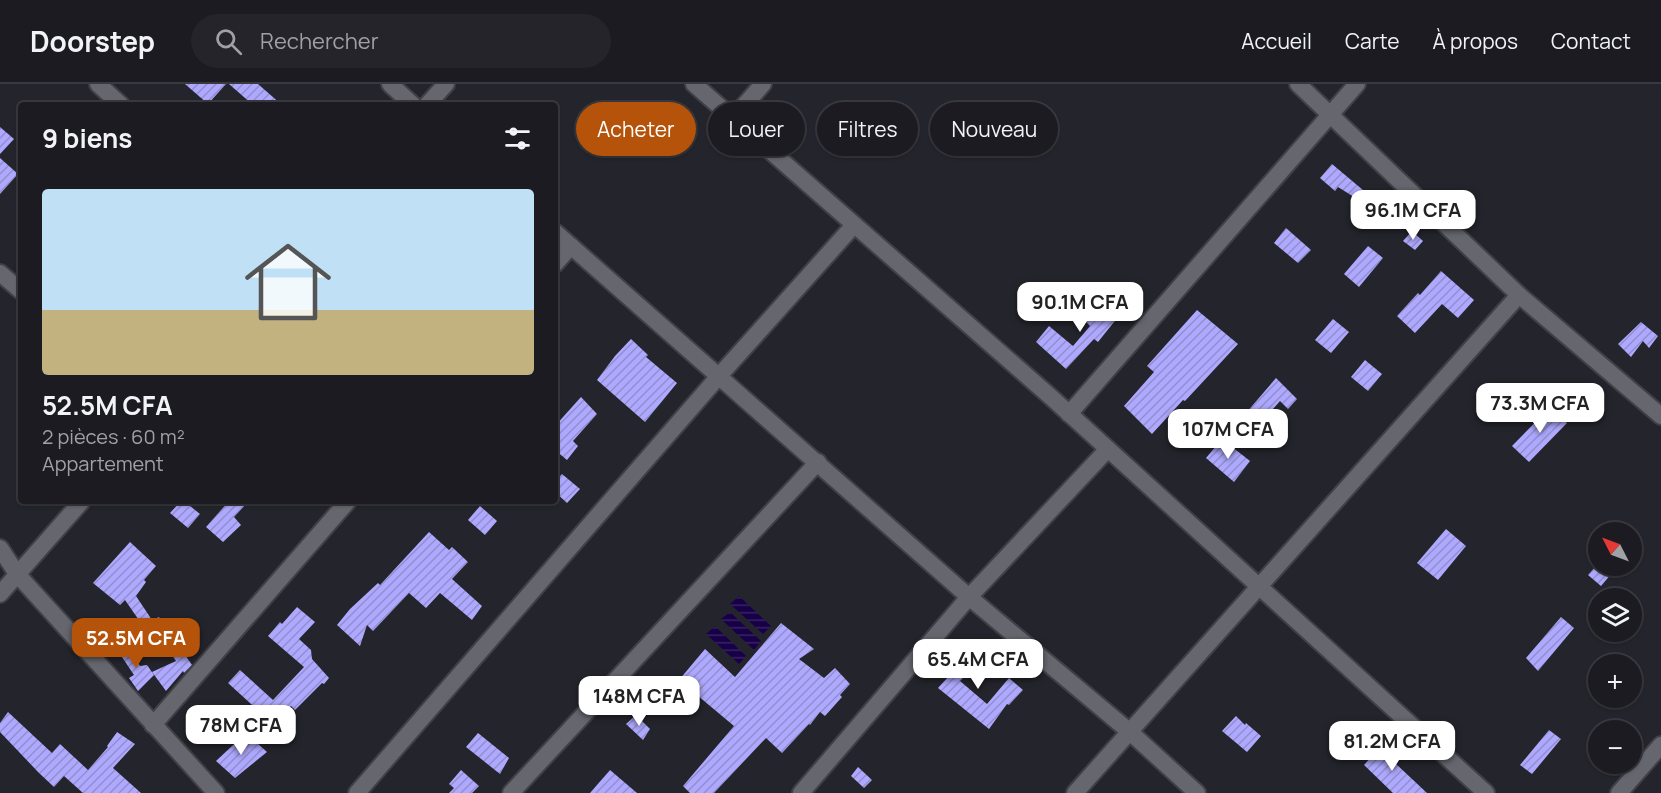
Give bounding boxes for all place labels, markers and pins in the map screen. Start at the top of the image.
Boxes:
pin: 96.1M CFA [1344,190,1482,241]
pin: 90.1M CFA [1011,282,1149,333]
pin: 73.3M CFA [1471,383,1609,434]
pin: 107M CFA [1166,409,1290,460]
pin: 52.5M CFA [67,618,205,669]
pin: 65.4M CFA [909,639,1047,690]
pin: 148M CFA [577,676,701,727]
pin: 78M CFA [186,705,296,756]
pin: 81.2M CFA [1323,721,1461,772]

